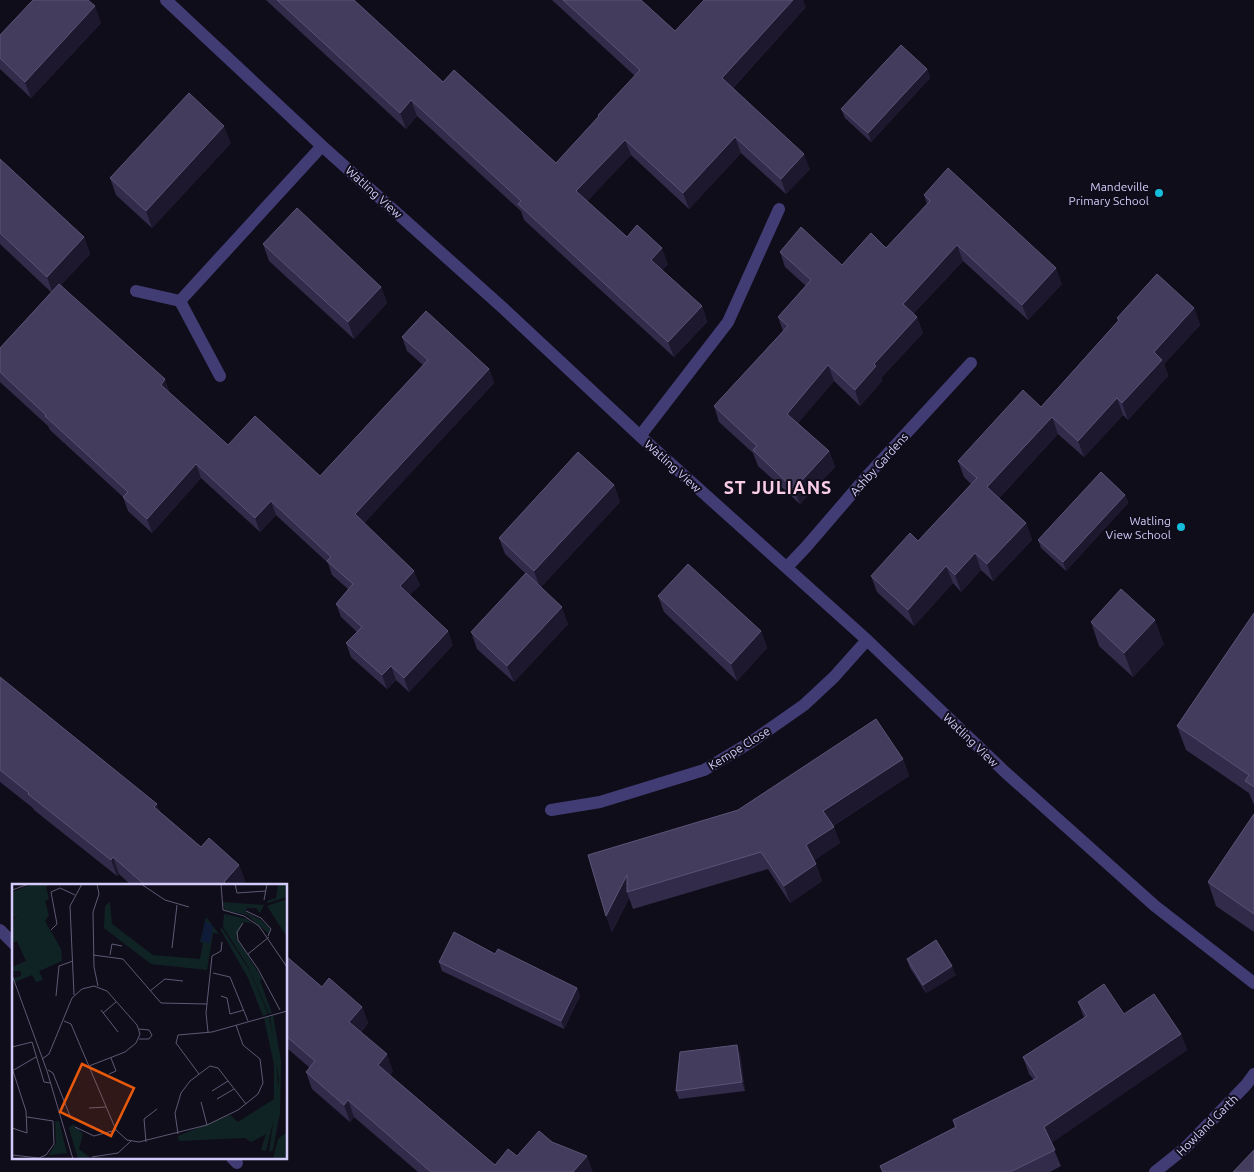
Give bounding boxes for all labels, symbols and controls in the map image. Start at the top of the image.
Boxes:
street label: Watling View [343,163,405,221]
place label: Mandeville Primary School [1069,180,1149,207]
marker: Mandeville Primary School [1153,187,1165,199]
street label: Ashby Gardens [847,430,911,498]
street label: Watling View [642,437,704,495]
district label: ST JULIANS [724,477,832,497]
place label: Watling View School [1105,514,1171,541]
marker: Watling View School [1175,521,1187,533]
street label: Watling View [941,711,1002,770]
street label: Kempe Close [706,724,772,772]
inset map [12,884,288,1160]
street label: Howland Garth [1174,1092,1240,1158]

